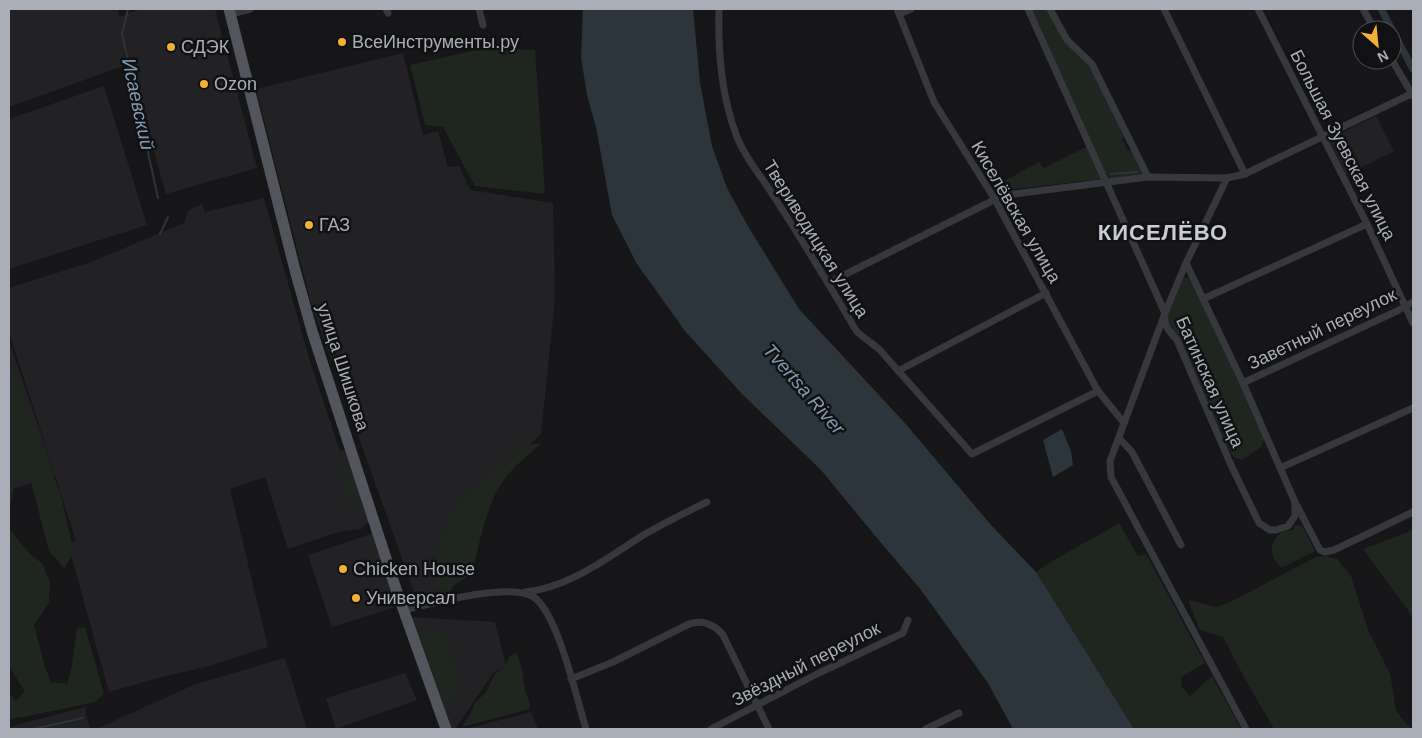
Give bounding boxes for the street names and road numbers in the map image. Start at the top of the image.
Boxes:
street label: Большая Зуевская улица [1286,46,1400,244]
street label: Киселёвская улица [967,138,1065,287]
street label: Твериводицкая улица [759,157,873,322]
street label: Заветный переулок [1245,284,1400,374]
street label: улица Шишкова [313,301,373,434]
street label: Батинская улица [1172,313,1248,451]
street label: Звёздный переулок [729,618,883,710]

